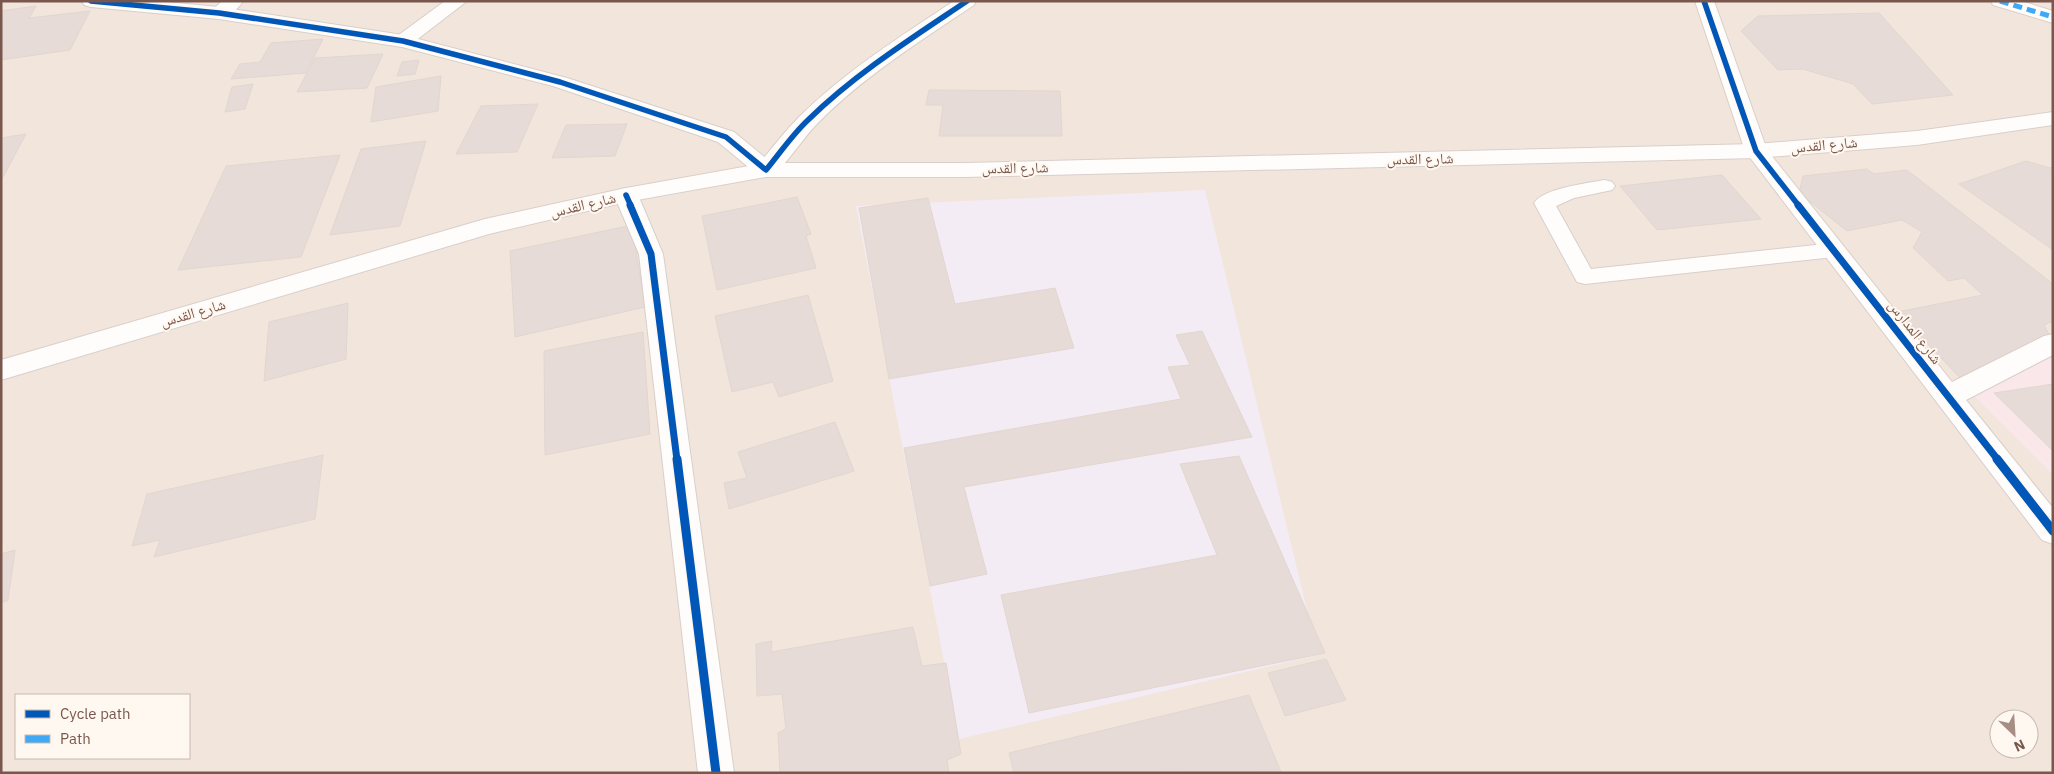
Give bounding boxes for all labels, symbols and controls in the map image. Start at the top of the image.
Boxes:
street label: شارع القدس [1790,132,1858,158]
street label: شارع القدس [1386,148,1454,170]
street label: شارع القدس [981,157,1049,179]
street label: شارع القدس [548,188,618,222]
street label: شارع القدس [158,294,228,332]
street label: شارع المدارس [1884,296,1947,368]
legend [15,694,190,759]
text: Cycle path [60,704,131,723]
north arrow [1989,709,2039,759]
text: Path [60,729,91,748]
text: N [2011,735,2028,756]

